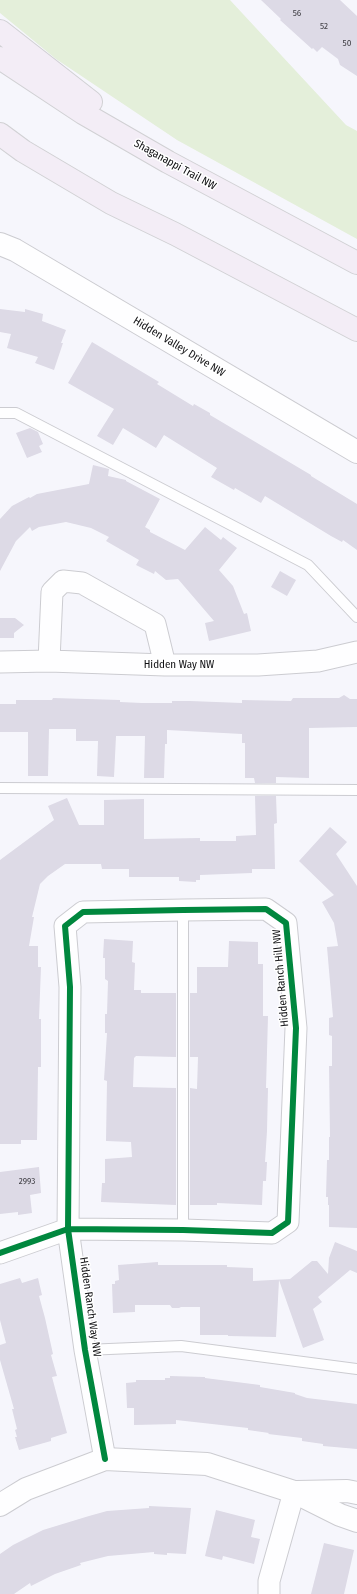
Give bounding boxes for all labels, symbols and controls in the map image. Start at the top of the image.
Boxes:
house number: 56 [293,8,301,18]
house number: 52 [320,21,328,31]
house number: 50 [343,38,351,48]
street label: Shaganappi Trail NW [132,137,218,193]
street label: Hidden Valley Drive NW [131,314,227,380]
street label: Hidden Way NW [144,658,214,672]
street label: Hidden Ranch Hill NW [270,929,292,1027]
house number: 2993 [19,1176,35,1186]
street label: Hidden Ranch Way NW [76,1256,104,1358]

